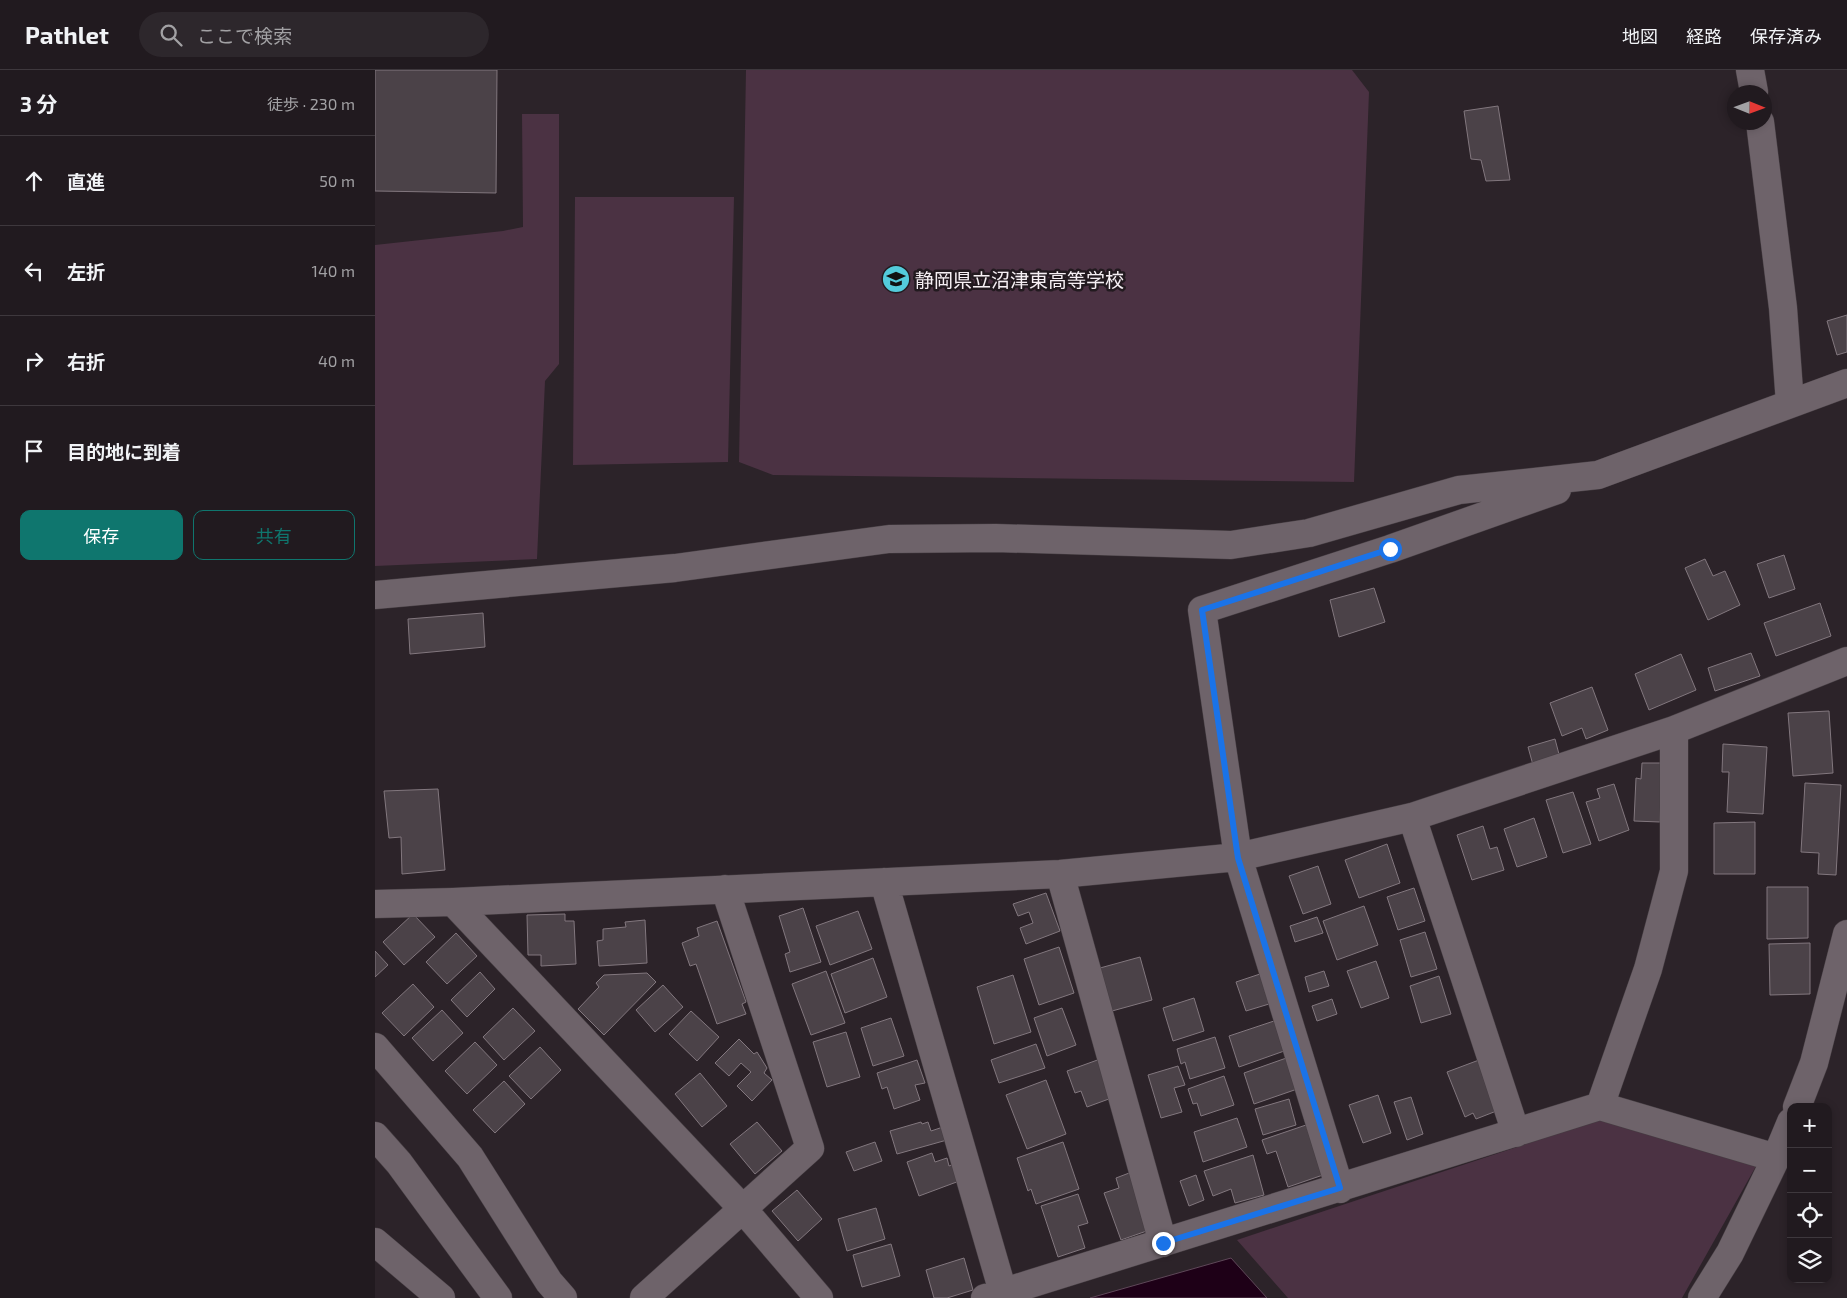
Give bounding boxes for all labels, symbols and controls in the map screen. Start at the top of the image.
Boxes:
search box [139,12,489,57]
text: Pathlet [25,20,109,49]
icon: search [157,21,185,49]
text: ここで検索 [197,24,292,47]
text: 地図 [1622,25,1658,47]
text: 経路 [1686,25,1722,47]
text: 保存済み [1750,25,1822,47]
north arrow [1727,85,1772,130]
text: 3 分 [20,91,57,116]
text: 徒歩 · 230 m [267,94,355,113]
icon: ahead [20,167,48,195]
text: 直進 [67,170,105,193]
text: 50 m [319,171,355,190]
icon: left [20,257,48,285]
text: 左折 [67,260,105,283]
text: 140 m [312,261,355,280]
school or university icon: 静岡県立沼津東高等学校 [881,264,911,294]
place label: 静岡県立沼津東高等学校 [915,268,1124,291]
icon: right [20,347,48,375]
text: 右折 [67,350,105,373]
text: 40 m [318,351,355,370]
icon: arrive [20,437,48,465]
text: 目的地に到着 [67,440,181,463]
button: 保存 [20,510,183,560]
button: 共有 [193,510,355,560]
route start [1379,538,1402,561]
map controls [1787,1103,1832,1283]
button: + [1787,1103,1832,1148]
button: − [1787,1148,1832,1193]
button: locate [1787,1193,1832,1238]
route end [1152,1232,1175,1255]
button: layers [1787,1238,1832,1283]

